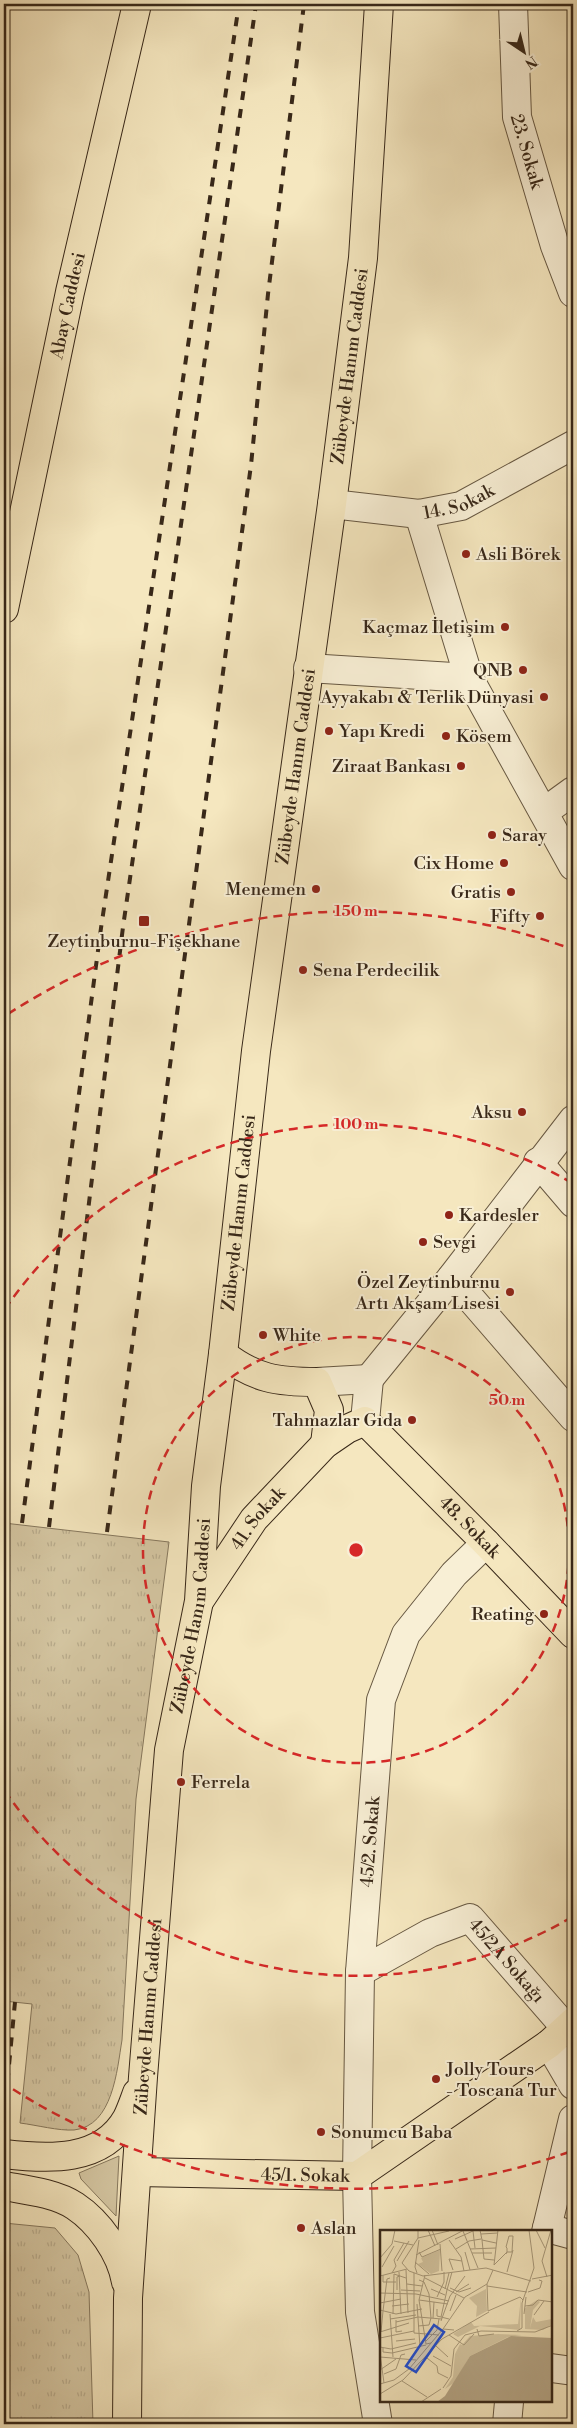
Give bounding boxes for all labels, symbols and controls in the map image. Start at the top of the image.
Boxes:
north arrow [500,28,550,78]
text: N [521,51,541,72]
street label: 23. Sokak [505,111,550,193]
street label: Abay Caddesi [45,250,90,362]
street label: Zübeyde Hanım Caddesi [326,267,373,465]
street label: 14. Sokak [421,478,499,525]
place label: Asli Börek [475,543,562,566]
marker: Asli Börek [460,548,472,560]
place label: Kaçmaz İletişim [363,616,495,639]
marker: Kaçmaz İletişim [499,621,511,633]
place label: QNB [473,659,513,682]
marker: QNB [517,664,529,676]
street label: Zübeyde Hanım Caddesi [271,667,321,866]
place label: Ayyakabı & Terlik Dünyasi [320,686,534,709]
marker: Ayyakabı & Terlik Dünyasi [538,691,550,703]
place label: Yapı Kredi [338,720,425,743]
marker: Yapı Kredi [323,725,335,737]
place label: Kösem [456,725,512,748]
marker: Kösem [440,730,452,742]
place label: Ziraat Bankası [332,755,451,778]
marker: Ziraat Bankası [455,760,467,772]
place label: Saray [502,824,547,847]
marker: Saray [486,829,498,841]
place label: Cix Home [413,852,494,875]
marker: Cix Home [498,857,510,869]
place label: Menemen [226,878,306,901]
place label: Gratis [451,881,501,904]
marker: Menemen [310,883,322,895]
marker: Gratis [505,886,517,898]
text: 150 m [334,902,378,921]
place label: Fifty [490,905,530,928]
marker: Fifty [534,910,546,922]
marker: Zeytinburnu-Fişekhane [137,914,151,928]
place label: Zeytinburnu-Fişekhane [48,930,240,953]
place label: Sena Perdecilik [313,959,440,982]
marker: Sena Perdecilik [297,964,309,976]
place label: Aksu [470,1101,513,1124]
marker: Aksu [516,1106,528,1118]
street label: Zübeyde Hanım Caddesi [216,1113,261,1312]
text: 100 m [334,1115,379,1134]
place label: Kardesler [459,1204,539,1227]
marker: Kardesler [443,1209,455,1221]
place label: Sevgi [433,1231,476,1254]
marker: Sevgi [417,1236,429,1248]
place label: Özel Zeytinburnu Artı Akşam Lisesi [355,1271,501,1315]
marker: Özel Zeytinburnu Artı Akşam Lisesi [504,1286,516,1298]
place label: White [272,1324,321,1347]
marker: White [257,1329,269,1341]
text: 50 m [489,1391,525,1410]
place label: Tahmazlar Gıda [273,1409,403,1432]
marker: Tahmazlar Gıda [406,1414,418,1426]
street label: 41. Sokak [225,1481,291,1555]
street label: 48. Sokak [434,1491,507,1564]
street label: Zübeyde Hanım Caddesi [165,1517,216,1715]
centre of rings [347,1541,365,1559]
place label: Reating [471,1603,535,1626]
marker: Reating [538,1608,550,1620]
place label: Ferrela [191,1771,251,1794]
marker: Ferrela [175,1776,187,1788]
street label: 45/2. Sokak [355,1794,385,1888]
street label: 45/2A Sokağı [464,1913,550,2008]
street label: Zübeyde Hanım Caddesi [129,1917,167,2116]
place label: Jolly Tours - Toscana Tur [445,2058,557,2102]
marker: Jolly Tours - Toscana Tur [430,2073,442,2085]
place label: Sonumcu Baba [331,2121,453,2144]
marker: Sonumcu Baba [315,2126,327,2138]
street label: 45/1. Sokak [260,2163,351,2187]
place label: Aslan [310,2217,357,2240]
marker: Aslan [295,2222,307,2234]
inset map [380,2230,552,2403]

